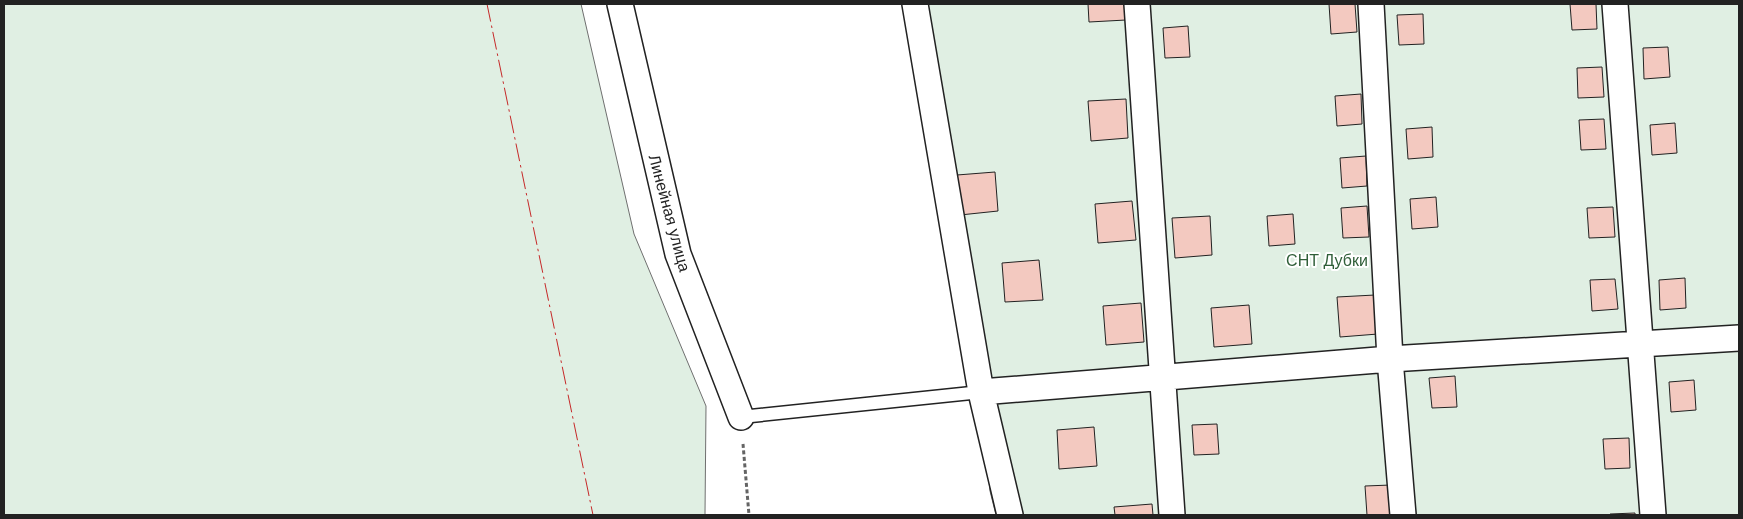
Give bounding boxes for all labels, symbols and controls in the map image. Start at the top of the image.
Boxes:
street label: Линейная улица [646,153,693,274]
park label: СНТ Дубки [1286,252,1368,269]

